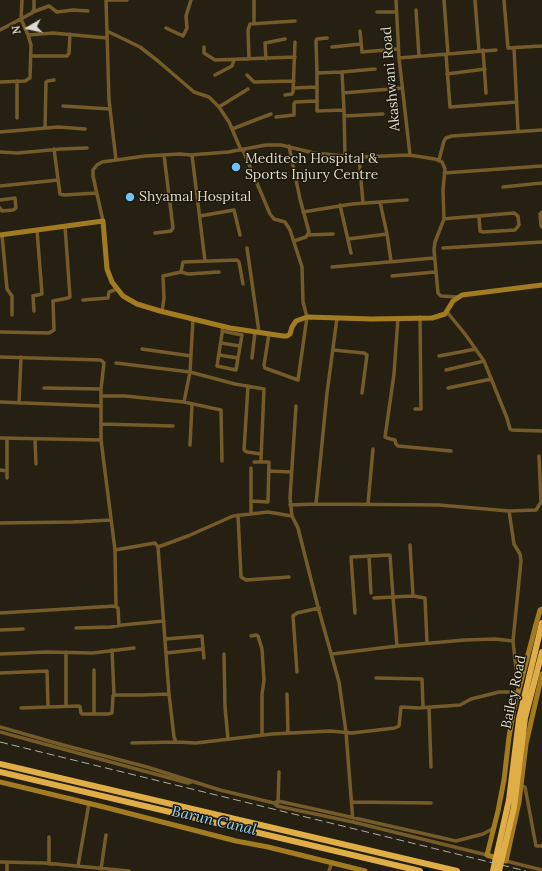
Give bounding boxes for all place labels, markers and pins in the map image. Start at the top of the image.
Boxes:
place label: Meditech Hospital & Sports Injury Centre [245,151,378,184]
marker: Meditech Hospital & Sports Injury Centre [230,161,242,173]
place label: Shyamal Hospital [139,189,251,205]
marker: Shyamal Hospital [124,191,136,203]

